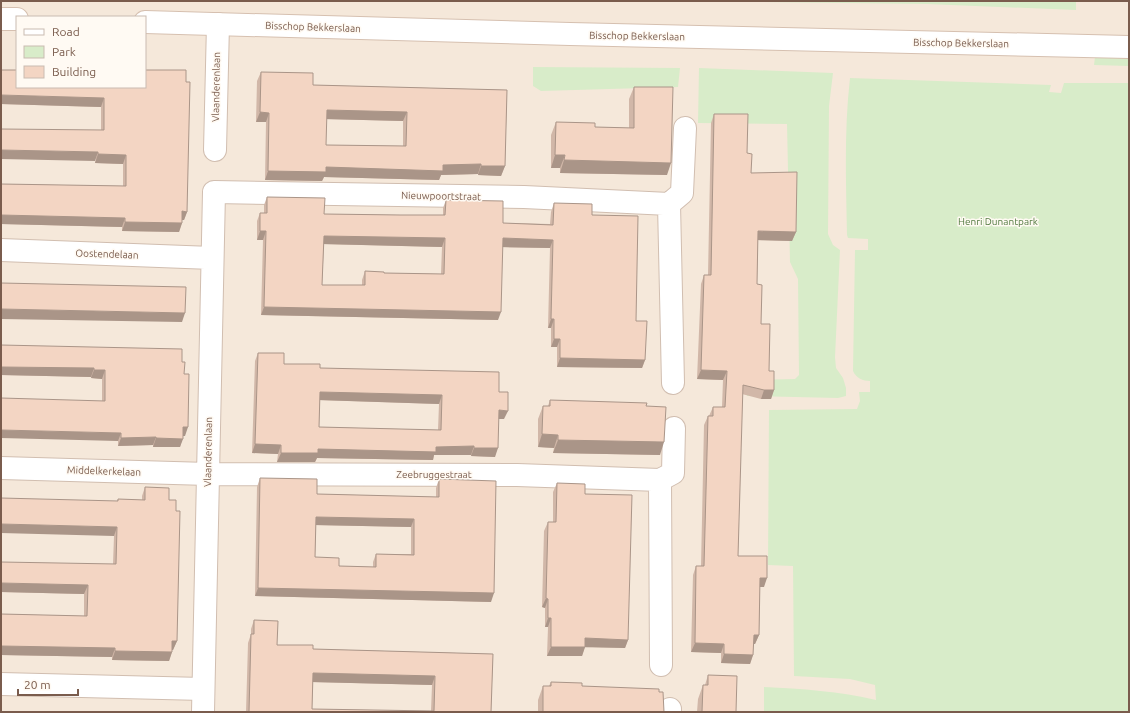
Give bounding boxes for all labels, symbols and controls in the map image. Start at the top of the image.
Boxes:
legend [16,16,146,88]
street label: Bisschop Bekkerslaan [265,20,361,34]
text: Road [52,25,80,38]
street label: Bisschop Bekkerslaan [589,30,685,42]
street label: Bisschop Bekkerslaan [913,37,1009,49]
text: Park [52,45,76,58]
street label: Vlaanderenlaan [210,52,222,122]
text: Building [52,65,96,78]
street label: Nieuwpoortstraat [401,190,481,202]
park label: Henri Dunantpark [958,216,1038,227]
street label: Oostendelaan [75,247,139,261]
street label: Vlaanderenlaan [202,417,214,487]
street label: Middelkerkelaan [67,464,141,478]
street label: Zeebruggestraat [396,469,472,480]
scale bar [18,671,78,697]
text: 20 m [24,678,51,691]

